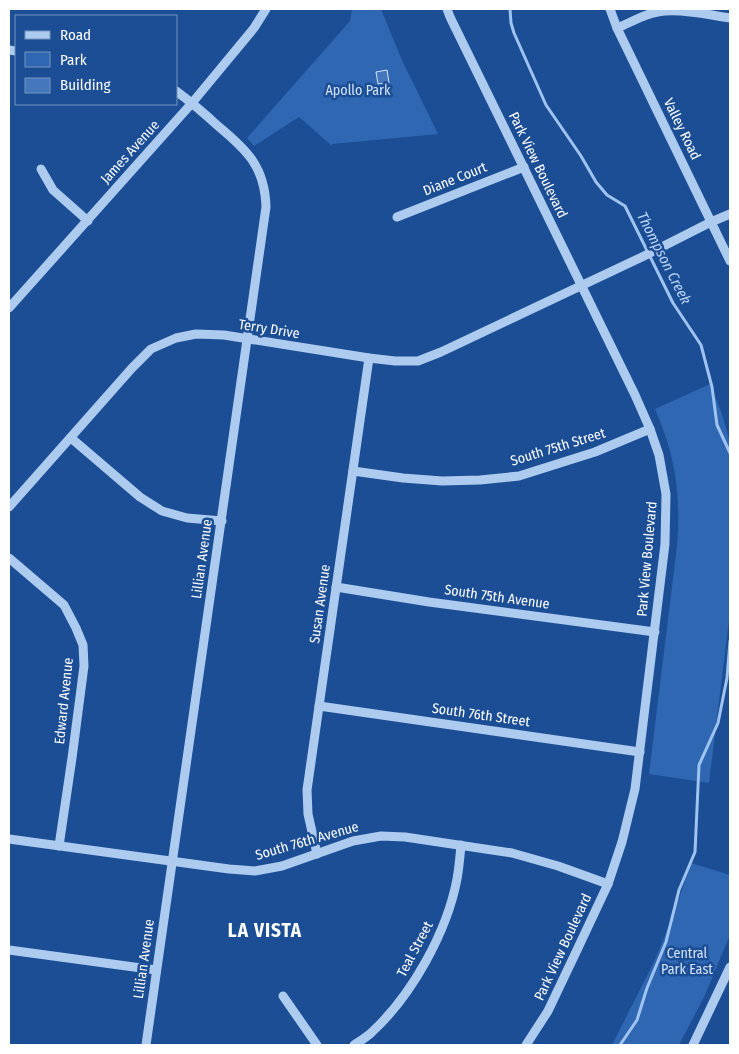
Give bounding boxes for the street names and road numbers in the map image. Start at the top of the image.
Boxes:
street label: Valley Road [660,96,704,162]
street label: Park View Boulevard [505,109,571,221]
street label: James Avenue [97,117,163,187]
street label: Diane Court [421,158,490,199]
street label: Terry Drive [237,316,301,342]
street label: South 75th Street [508,424,608,470]
street label: Park View Boulevard [633,501,661,617]
street label: Lillian Avenue [188,518,216,600]
street label: Susan Avenue [306,563,334,645]
street label: South 75th Avenue [443,581,551,613]
street label: Edward Avenue [51,657,77,745]
street label: South 76th Street [431,700,532,730]
street label: South 76th Avenue [253,818,361,864]
street label: Park View Boulevard [531,891,595,1003]
street label: Lillian Avenue [130,918,158,1000]
street label: Teal Street [393,918,437,980]

